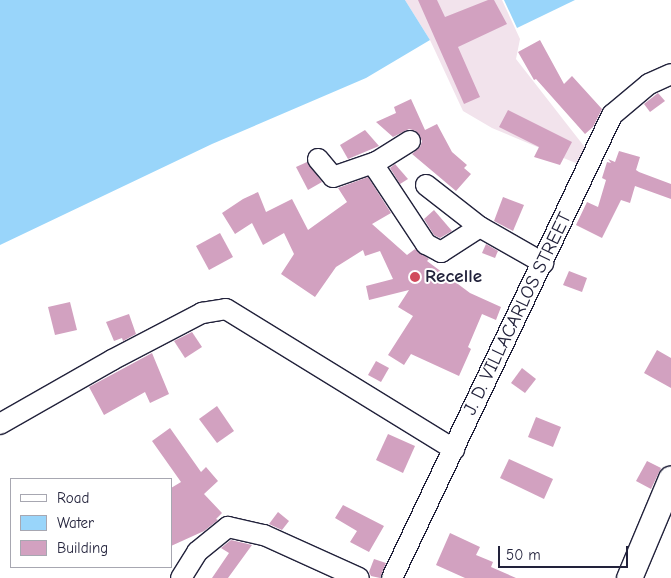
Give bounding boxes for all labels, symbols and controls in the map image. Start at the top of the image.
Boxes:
street label: J. D. VILLACARLOS STREET [459,209,577,419]
place label: Recelle [425,266,482,288]
marker: Recelle [409,271,421,283]
legend [10,478,172,568]
text: Road [57,489,89,507]
text: Water [57,514,94,532]
scale bar [501,536,631,568]
text: Building [57,539,108,557]
text: 50 m [506,546,541,564]

